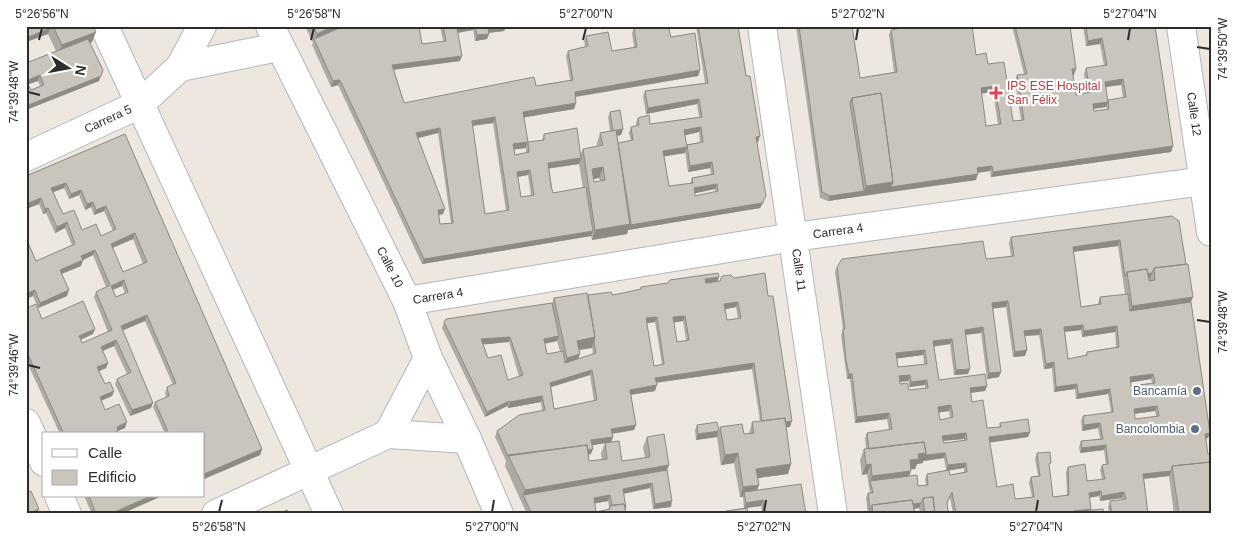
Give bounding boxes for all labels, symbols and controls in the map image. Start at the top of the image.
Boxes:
text: 5°26'56"N [15,7,69,21]
text: 5°26'58"N [287,7,341,21]
text: 5°27'00"N [559,7,613,21]
text: 5°27'02"N [831,7,885,21]
text: 5°27'04"N [1103,7,1157,21]
text: 74°39'50"W [1216,17,1230,80]
north arrow [42,42,92,92]
text: 74°39'48"W [7,60,21,123]
text: N [72,64,90,77]
place label: IPS ESE Hospital San Félix [1007,79,1100,107]
marker: IPS ESE Hospital San Félix [989,86,1003,100]
street label: Calle 12 [1184,91,1204,137]
street label: Carrera 5 [82,102,134,136]
street label: Carrera 4 [812,220,864,241]
street label: Calle 10 [374,244,406,290]
street label: Calle 11 [789,248,809,293]
street label: Carrera 4 [412,285,464,307]
text: 74°39'48"W [1216,290,1230,353]
text: 74°39'46"W [7,333,21,396]
place label: Bancamía [1133,384,1187,398]
marker: Bancamía [1191,385,1203,397]
place label: Bancolombia [1116,422,1185,436]
marker: Bancolombia [1189,423,1201,435]
legend [42,432,205,498]
text: Calle [88,444,122,461]
text: Edificio [88,468,136,485]
text: 5°26'58"N [192,520,246,534]
text: 5°27'00"N [465,520,519,534]
text: 5°27'02"N [737,520,791,534]
text: 5°27'04"N [1009,520,1063,534]

